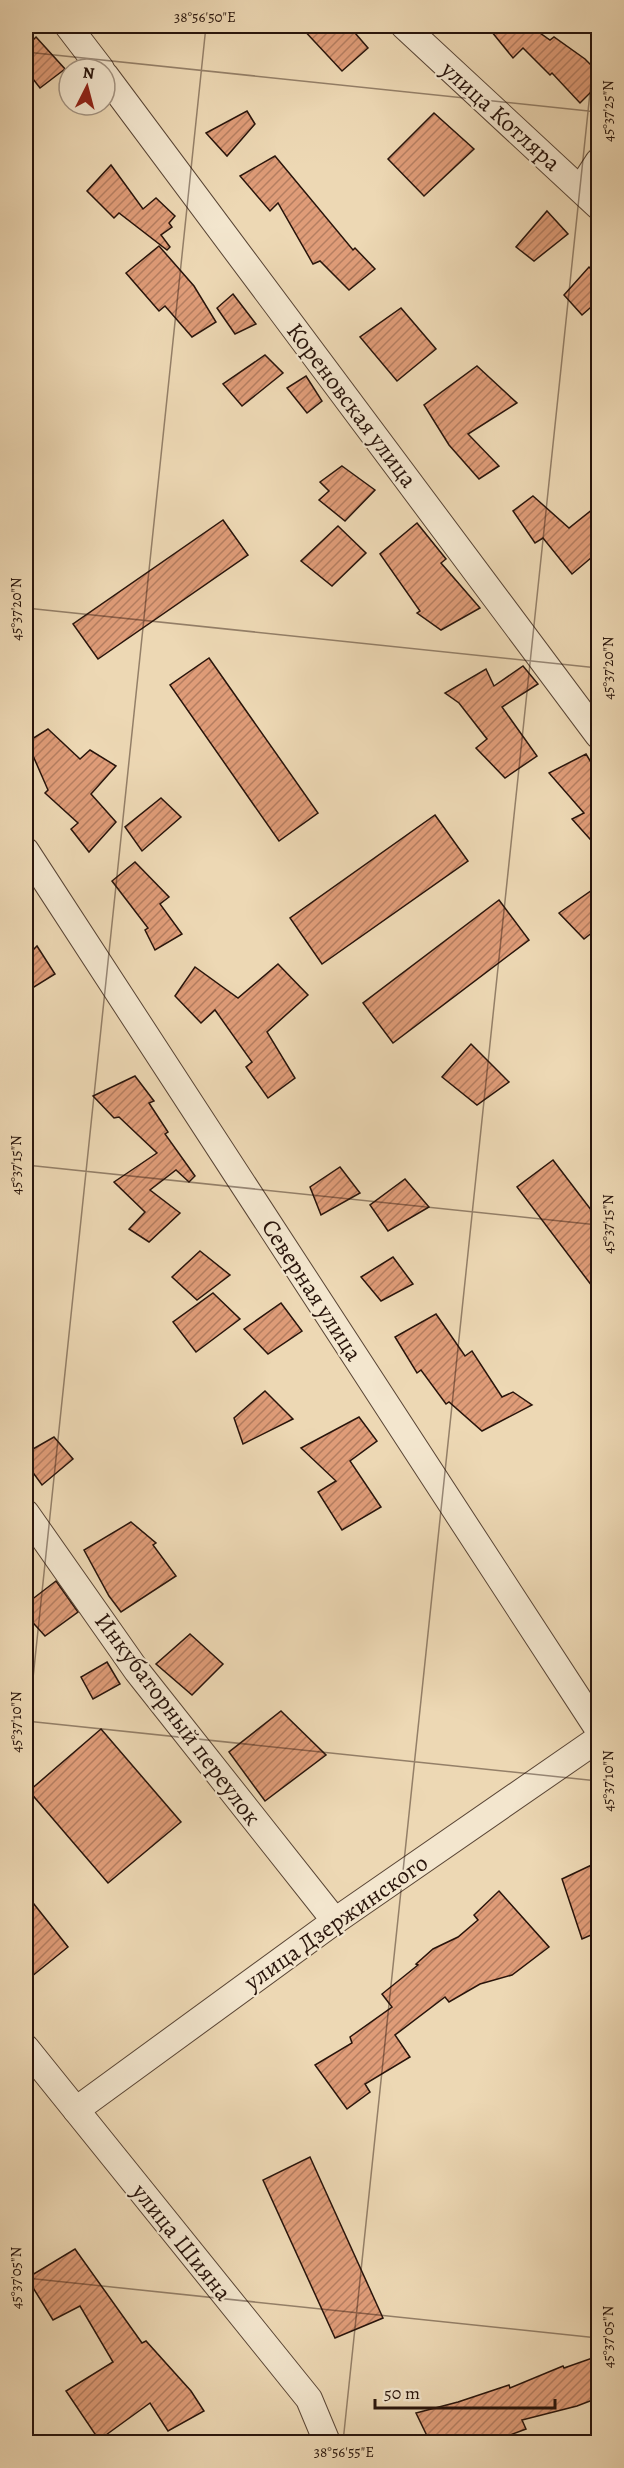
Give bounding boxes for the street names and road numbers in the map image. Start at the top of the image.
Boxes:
street label: улица Котляра [434,53,568,178]
street label: Кореновская улица [279,316,425,494]
street label: Северная улица [254,1213,370,1367]
street label: Инкубаторный переулок [87,1606,269,1832]
street label: улица Дзержинского [237,1847,434,1998]
street label: улица Шияна [124,2176,239,2307]

